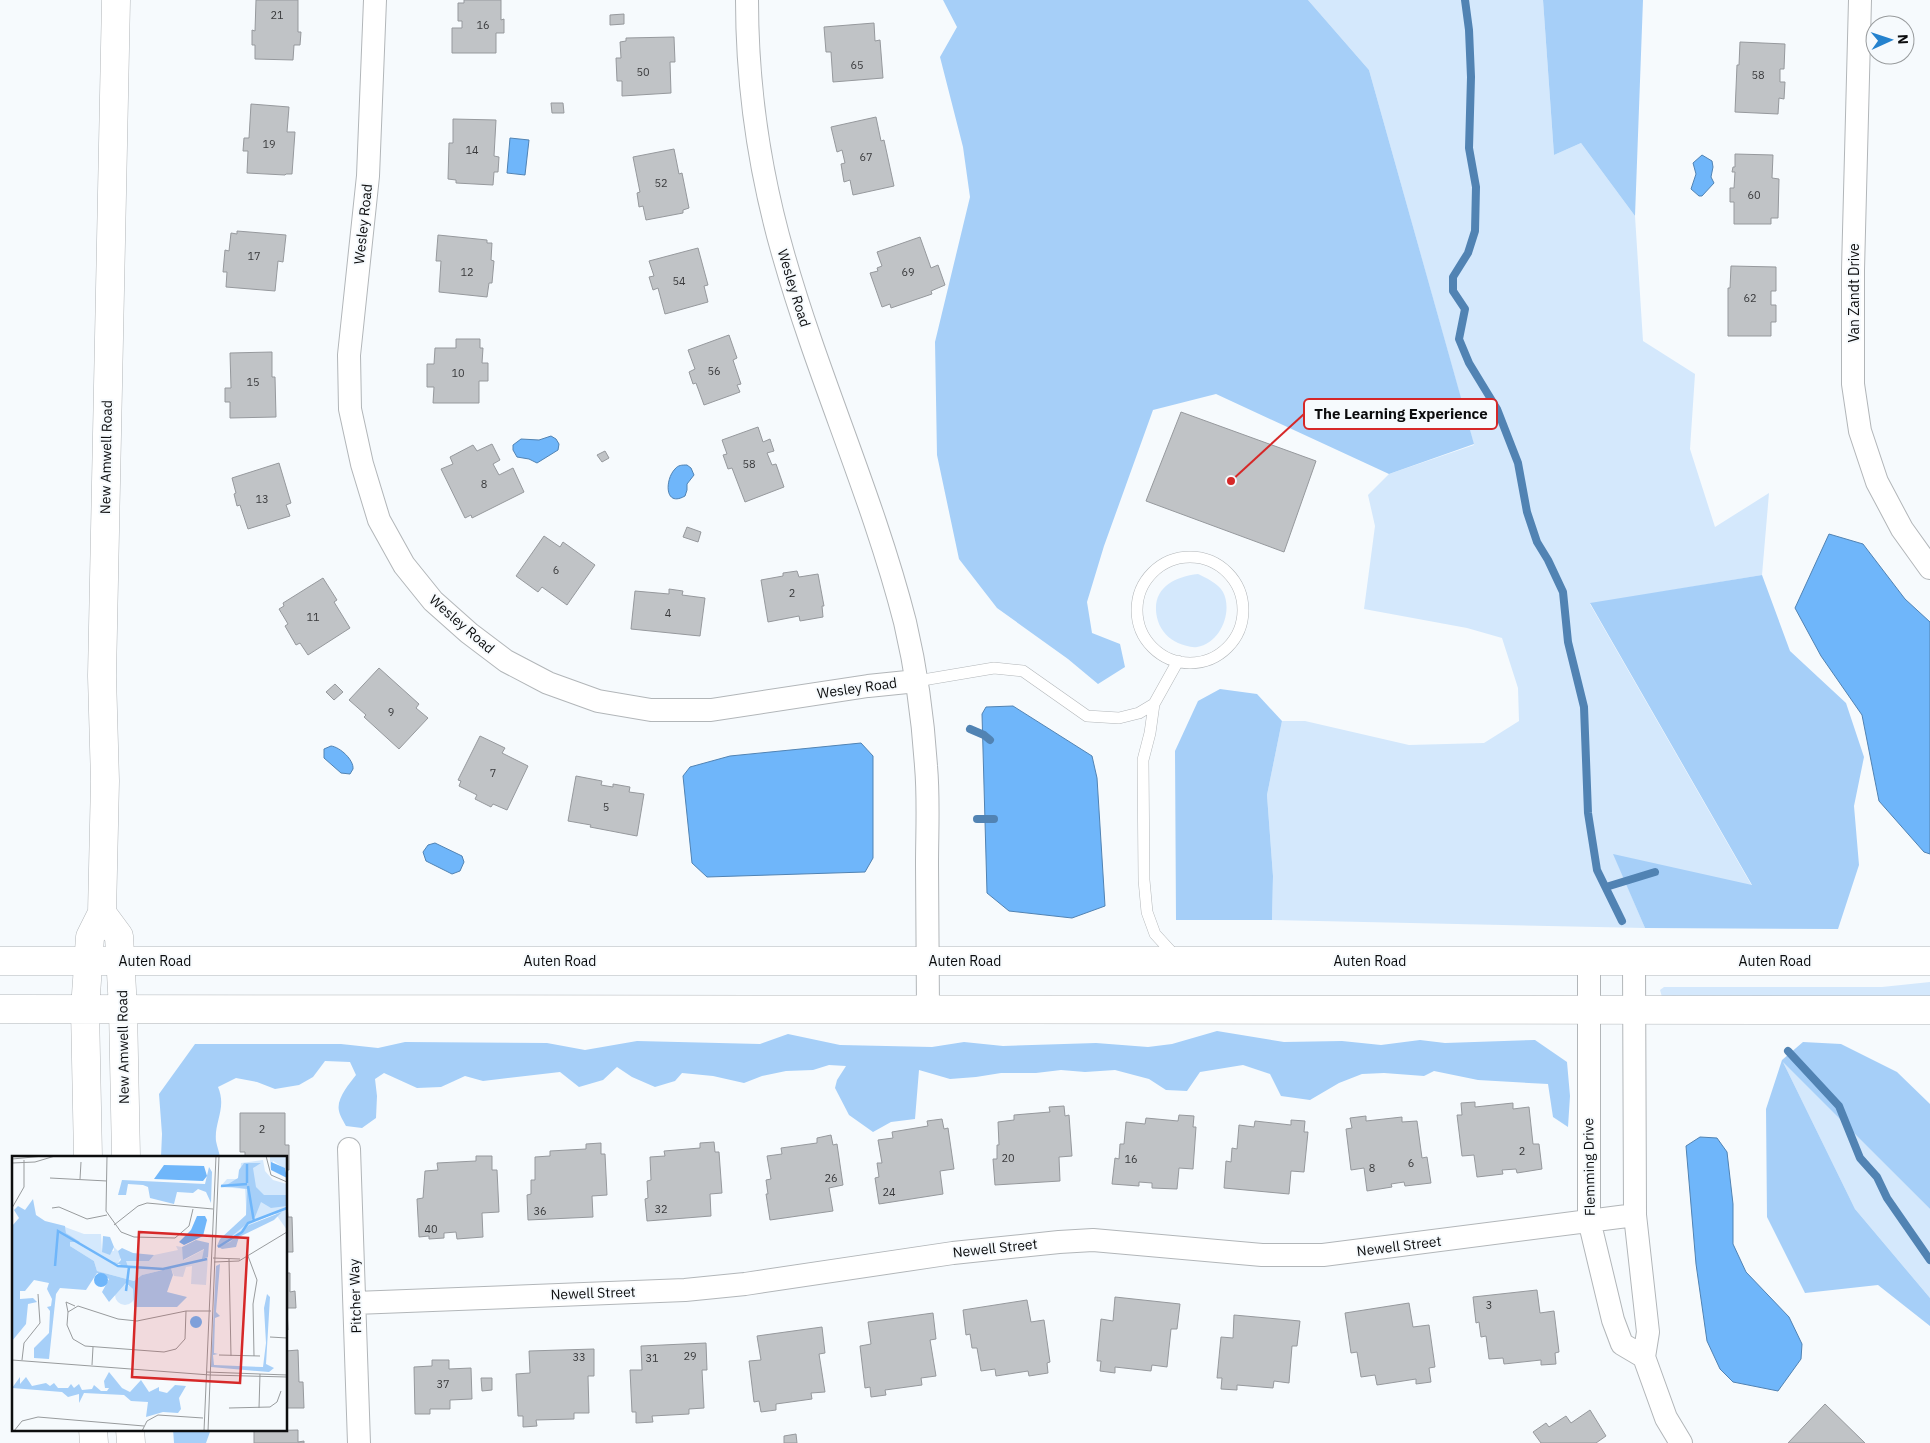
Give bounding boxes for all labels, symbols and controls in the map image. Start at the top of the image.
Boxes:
house number: 21 [270,8,284,22]
north arrow [1865,15,1915,65]
house number: 16 [476,18,490,32]
text: N [1894,34,1912,45]
house number: 65 [850,58,864,72]
house number: 50 [636,65,650,79]
house number: 58 [1751,68,1765,82]
house number: 19 [262,137,276,151]
house number: 14 [465,143,479,157]
house number: 67 [859,150,873,164]
house number: 52 [654,176,668,190]
street label: Wesley Road [350,183,376,265]
house number: 60 [1747,188,1761,202]
street label: Van Zandt Drive [1845,243,1863,343]
street label: Wesley Road [774,247,814,329]
house number: 17 [247,249,261,263]
house number: 12 [460,265,474,279]
house number: 69 [901,265,915,279]
house number: 54 [672,274,686,288]
house number: 62 [1743,291,1757,305]
house number: 56 [707,364,721,378]
house number: 10 [451,366,465,380]
house number: 15 [246,375,260,389]
callout: The Learning Experience [1304,399,1497,429]
street label: New Amwell Road [96,400,116,514]
text: The Learning Experience [1314,404,1488,423]
house number: 58 [742,457,756,471]
house number: 8 [481,477,487,491]
house number: 13 [255,492,269,506]
house number: 6 [553,563,559,577]
house number: 2 [789,586,795,600]
street label: Wesley Road [426,591,498,657]
house number: 4 [665,606,672,620]
house number: 11 [306,610,320,624]
street label: Wesley Road [816,673,898,703]
house number: 9 [388,705,394,719]
house number: 7 [490,766,496,780]
house number: 5 [603,800,609,814]
street label: Auten Road [119,952,191,970]
street label: Auten Road [524,952,596,970]
street label: Auten Road [929,952,1001,970]
street label: Auten Road [1334,952,1406,970]
street label: Auten Road [1739,952,1811,970]
street label: New Amwell Road [113,990,133,1104]
street label: Flemming Drive [1579,1117,1599,1216]
house number: 2 [259,1122,265,1136]
house number: 2 [1519,1144,1525,1158]
house number: 20 [1001,1151,1015,1165]
house number: 16 [1124,1152,1138,1166]
inset map [12,1156,288,1430]
house number: 6 [1408,1156,1414,1170]
house number: 8 [1369,1161,1375,1175]
house number: 26 [824,1171,838,1185]
house number: 24 [882,1185,896,1199]
house number: 32 [654,1202,668,1216]
house number: 36 [533,1204,547,1218]
house number: 40 [424,1222,438,1236]
street label: Newell Street [1356,1232,1442,1260]
street label: Newell Street [952,1235,1038,1261]
street label: Pitcher Way [345,1258,365,1334]
street label: Newell Street [550,1283,636,1303]
house number: 3 [1486,1298,1492,1312]
house number: 29 [683,1349,697,1363]
house number: 33 [572,1350,586,1364]
house number: 31 [645,1351,659,1365]
house number: 37 [436,1377,450,1391]

